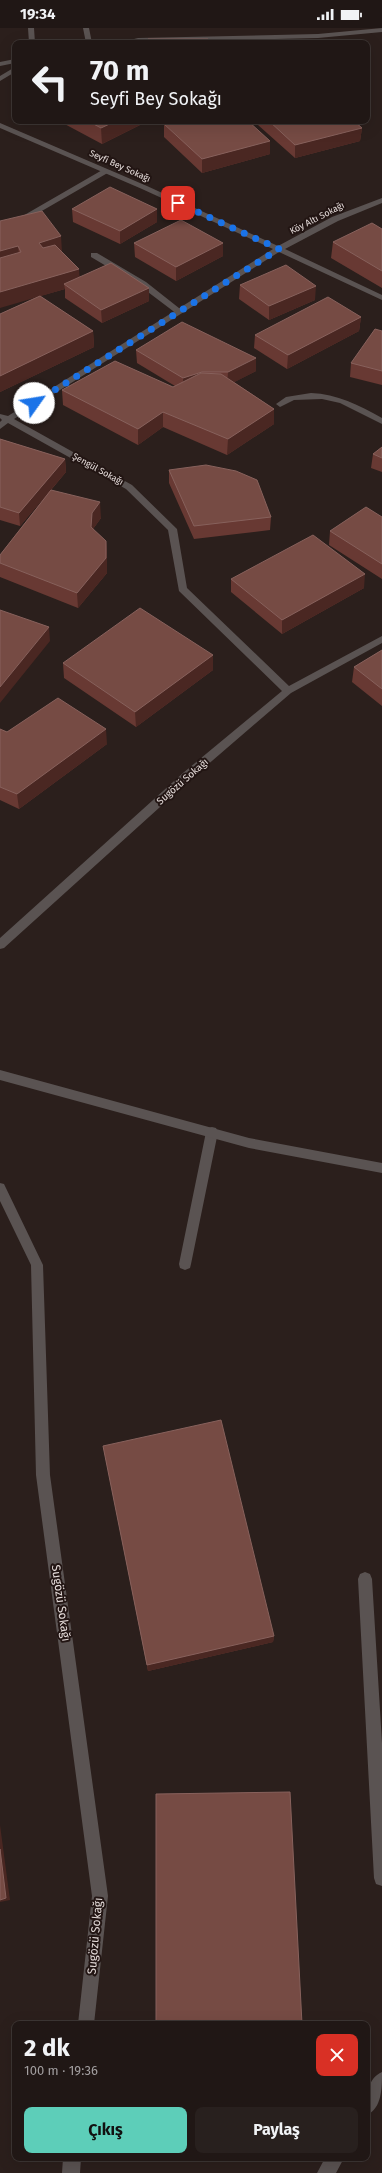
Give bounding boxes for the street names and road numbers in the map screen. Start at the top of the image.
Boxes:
street label: Seyfi Bey Sokağı [88,148,152,184]
street label: Köy Altı Sokağı [288,200,346,236]
street label: Şengül Sokağı [71,451,125,487]
street label: Sugözü Sokağı [154,756,211,807]
street label: Sugözü Sokağı [49,1564,73,1642]
street label: Sugözü Sokağı [85,1897,105,1975]

